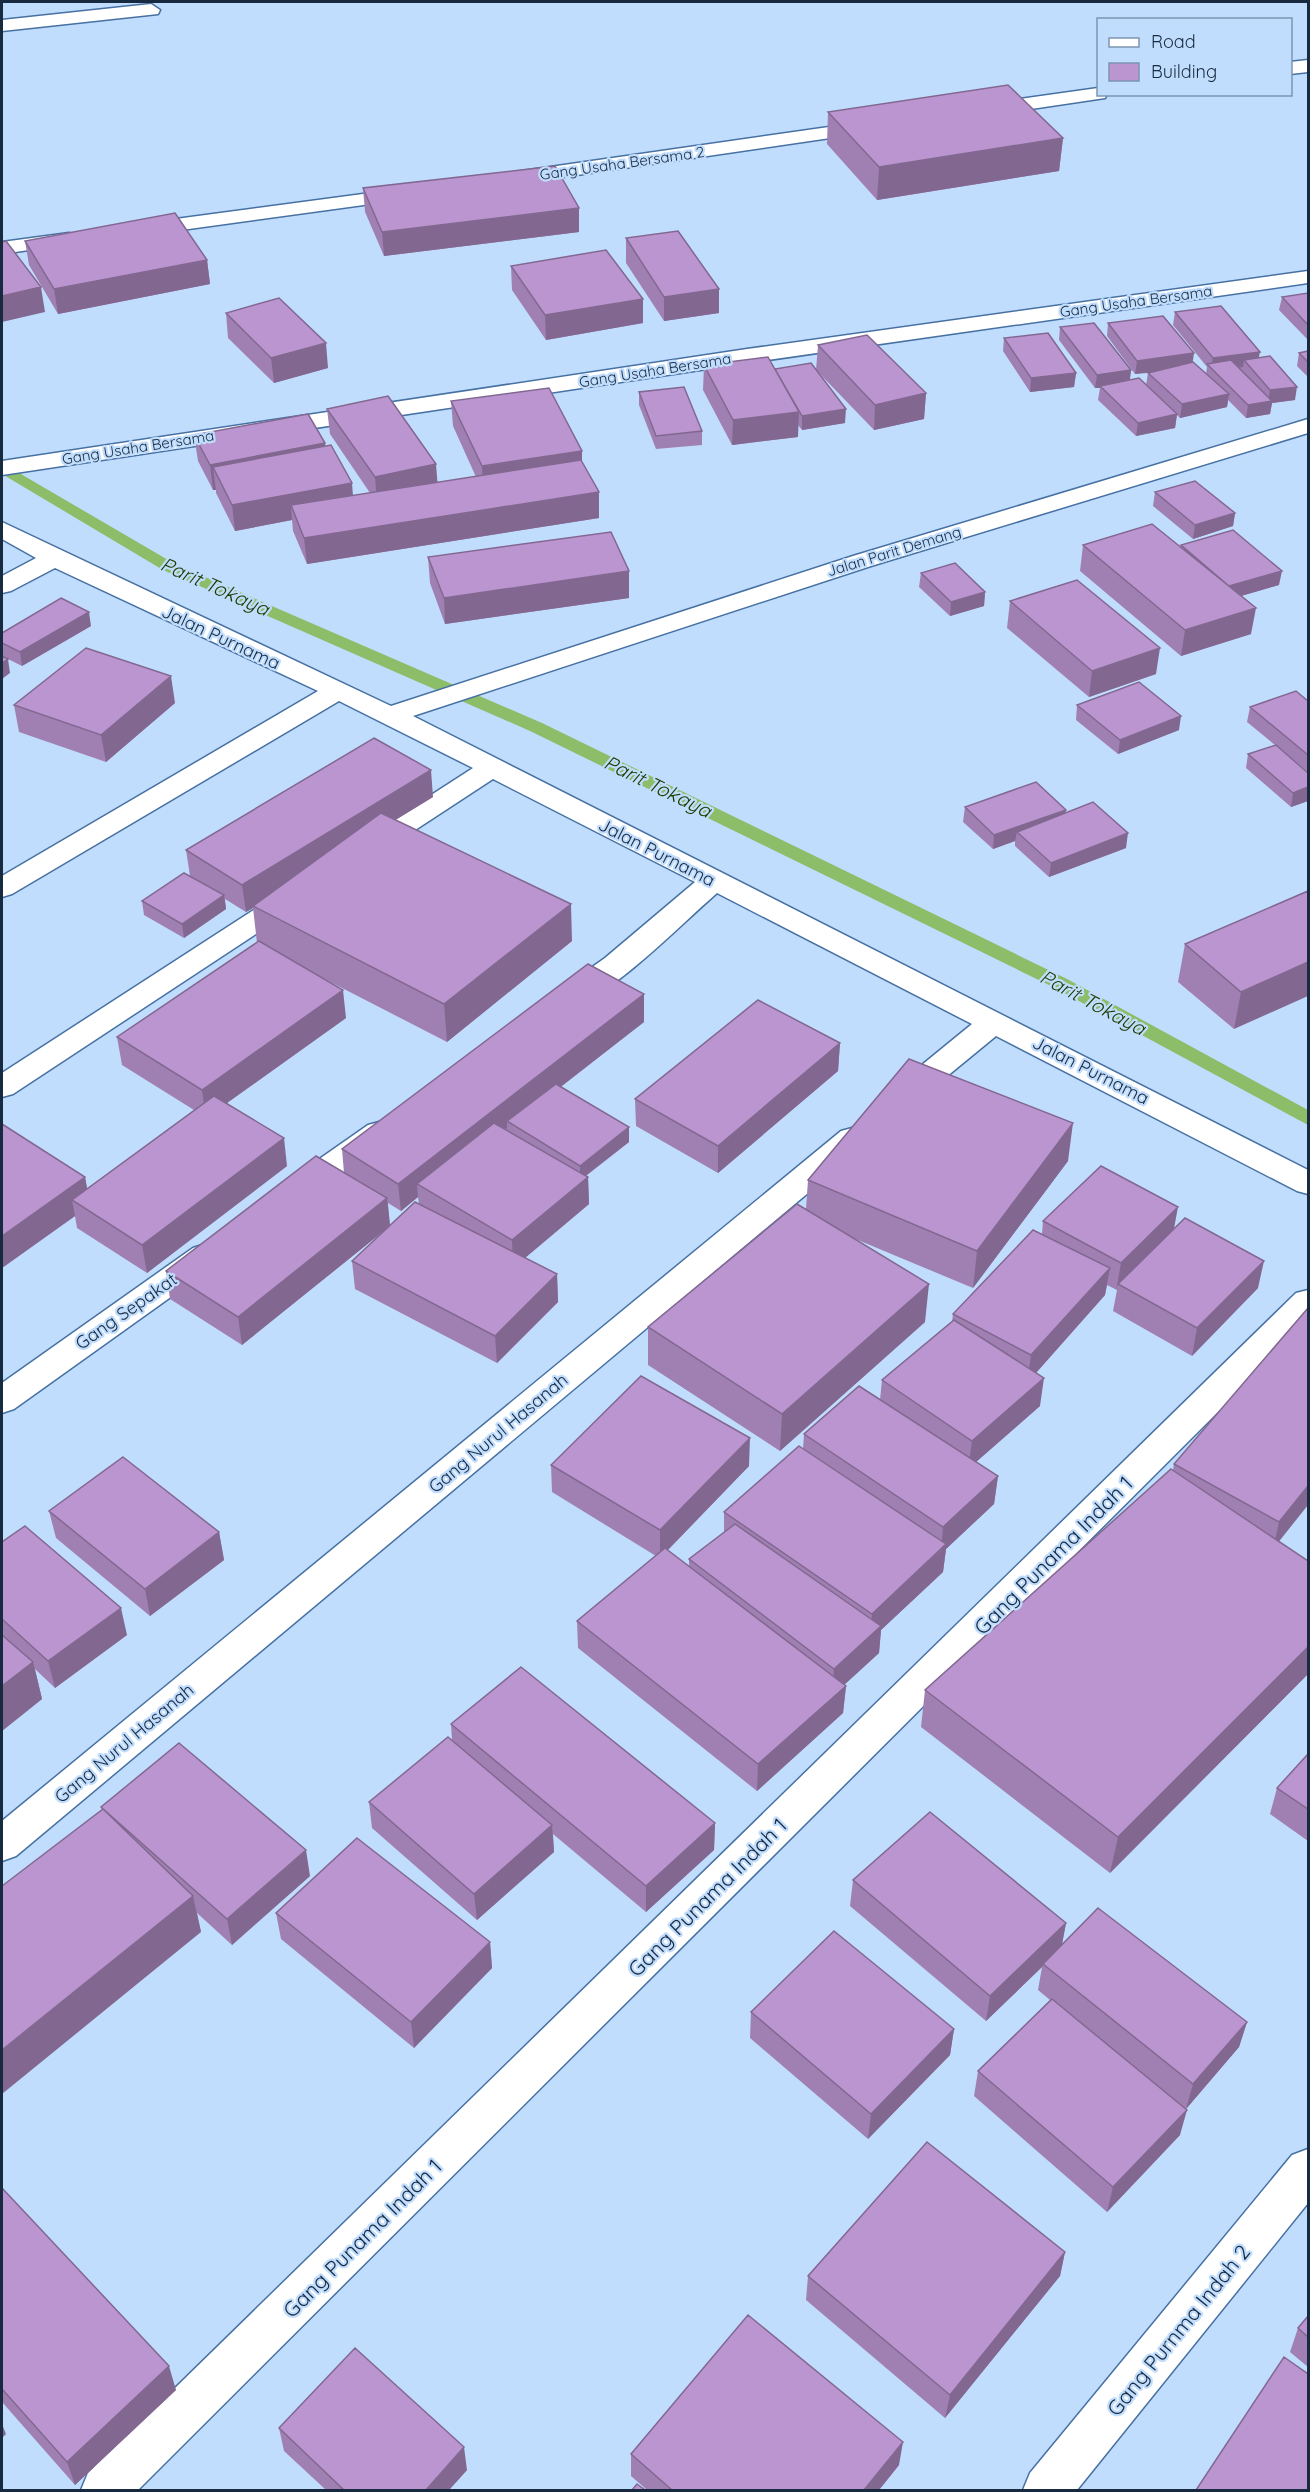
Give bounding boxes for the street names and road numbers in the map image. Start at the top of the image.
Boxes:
street label: Gang Usaha Bersama 2 [539,142,705,184]
street label: Gang Usaha Bersama [1059,281,1213,321]
street label: Gang Usaha Bersama [578,349,732,391]
street label: Gang Usaha Bersama [61,426,215,468]
street label: Jalan Parit Demang [825,522,963,580]
street label: Jalan Purnama [158,600,284,674]
street label: Jalan Purnama [595,813,719,891]
street label: Jalan Purnama [1029,1031,1153,1109]
street label: Gang Sepakat [71,1267,181,1355]
street label: Gang Nurul Hasanah [424,1368,572,1498]
street label: Gang Punama Indah 1 [968,1470,1138,1640]
street label: Gang Nurul Hasanah [50,1678,198,1808]
street label: Gang Punama Indah 1 [622,1812,792,1982]
street label: Gang Punama Indah 1 [277,2153,447,2323]
street label: Gang Purnma Indah 2 [1101,2239,1255,2421]

